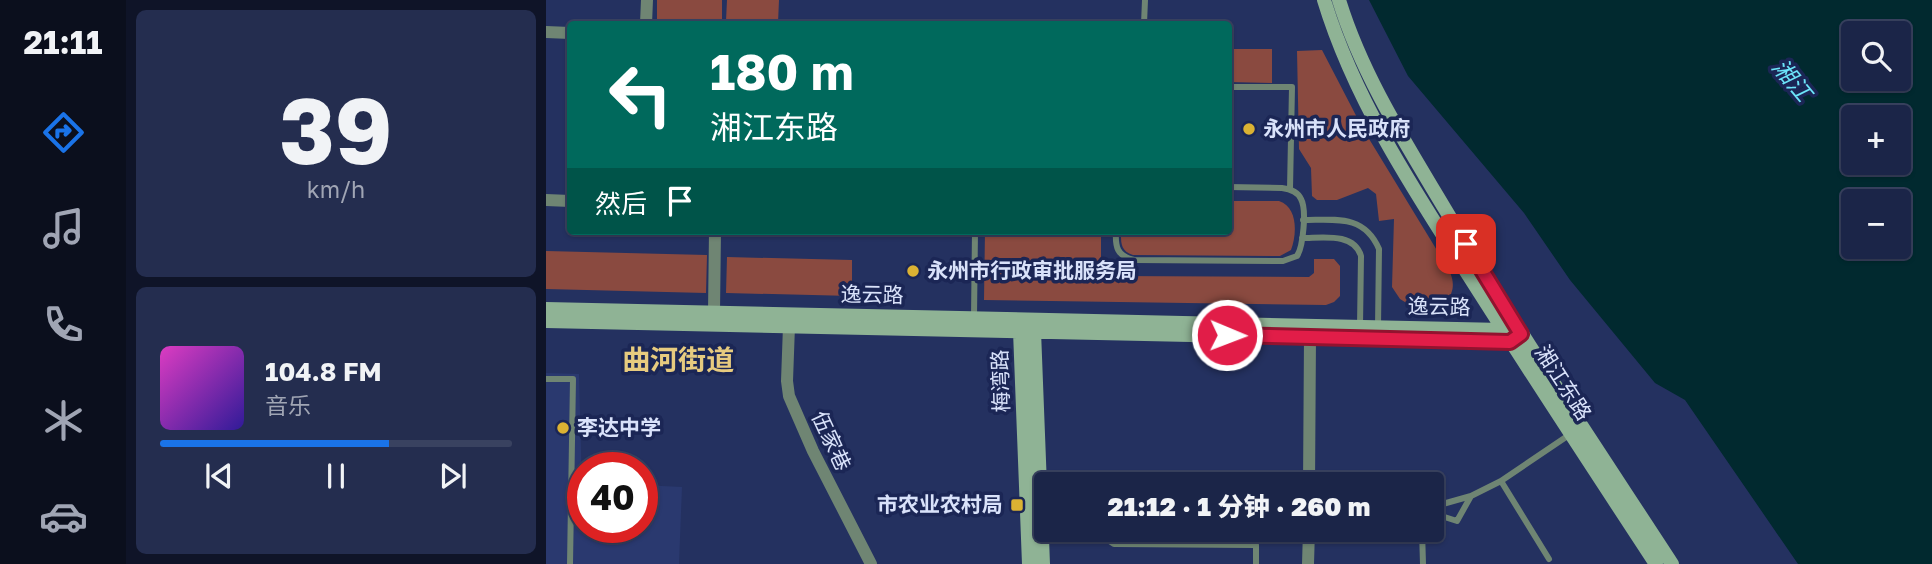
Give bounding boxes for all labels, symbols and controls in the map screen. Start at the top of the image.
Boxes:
map controls [1841,21,1911,259]
button: search [1841,21,1911,91]
text: 21:11 [23,23,103,61]
text: 180 m [710,42,854,101]
icon: left [595,49,686,140]
water label: 湘江 [1767,53,1820,108]
text: 39 [279,75,393,184]
button: + [1841,105,1911,175]
icon: directions [39,108,88,157]
text: 湘江东路 [710,108,838,146]
place label: 永州市人民政府 [1263,115,1410,141]
marker: 永州市人民政府 [1241,121,1257,137]
text: km/h [307,175,365,203]
icon: arrive [661,182,699,220]
text: 然后 [595,188,647,219]
button: − [1841,189,1911,259]
icon: music [39,204,88,253]
pin [1436,214,1496,274]
icon: arrive [1447,225,1485,263]
place label: 永州市行政审批服务局 [927,257,1137,283]
marker: 永州市行政审批服务局 [905,263,921,279]
street label: 逸云路 [840,280,904,308]
street label: 逸云路 [1407,292,1471,320]
position arrow [1190,298,1264,372]
icon: phone [39,300,88,349]
street label: 湘江东路 [1530,340,1598,425]
district label: 曲河街道 [622,343,734,376]
street label: 梅湾路 [986,349,1014,413]
text: 104.8 FM [265,356,382,387]
text: 音乐 [265,391,311,419]
icon: climate [39,396,88,445]
street label: 伍家巷 [807,407,857,475]
place label: 李达中学 [577,414,661,440]
marker: 李达中学 [555,420,571,436]
speed limit sign: 40 [567,452,658,543]
icon: previous [200,457,238,495]
icon: pause [317,457,355,495]
icon: next [434,457,472,495]
place label: 市农业农村局 [877,491,1003,517]
text: 21:12 · 1 分钟 · 260 m [1108,491,1370,522]
icon: car [39,492,88,541]
marker: 市农业农村局 [1009,497,1025,513]

